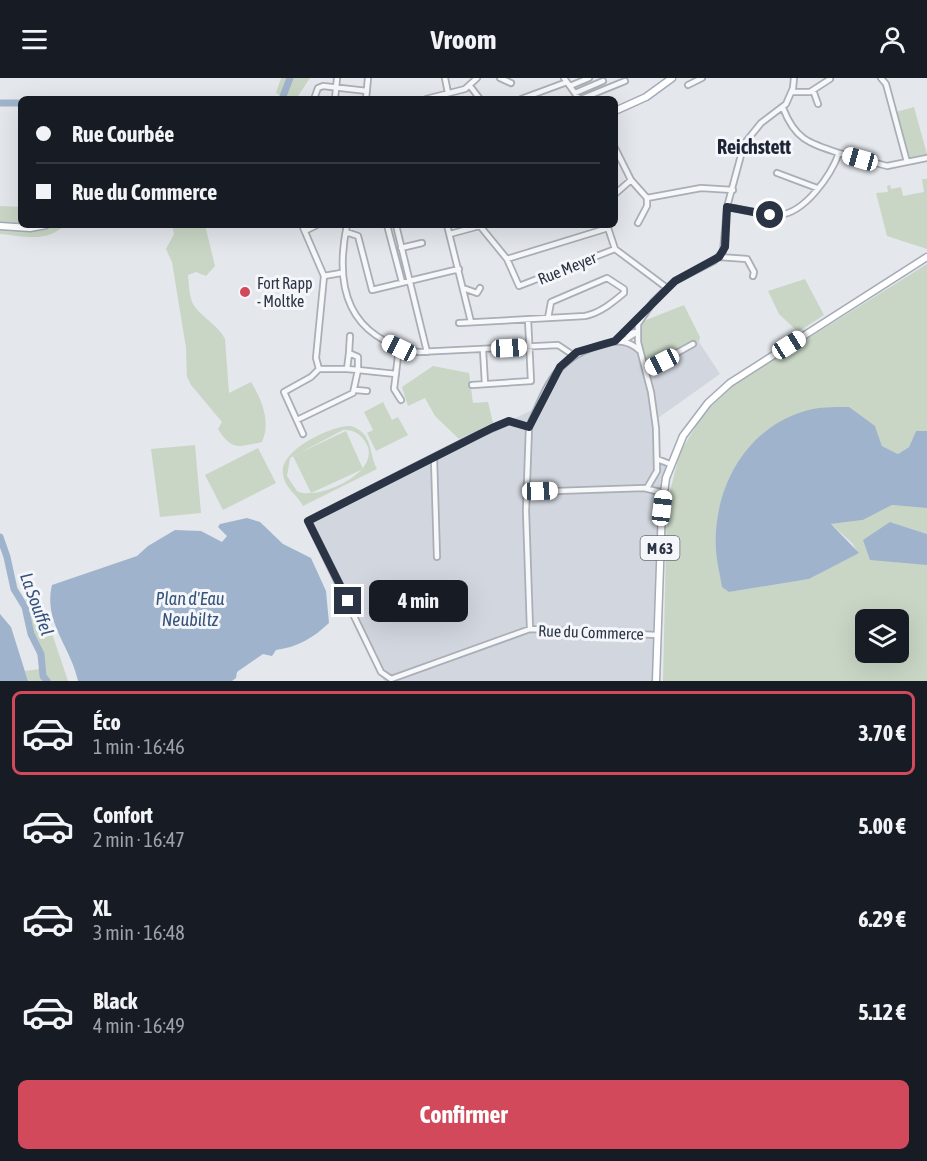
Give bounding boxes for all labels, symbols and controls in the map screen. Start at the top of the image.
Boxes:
icon: menu [18,23,51,56]
icon: person [876,23,909,56]
text: Vroom [430,24,497,55]
text: Rue Courbée [72,121,174,147]
district label: Reichstett [717,135,791,158]
car [840,145,880,173]
text: Rue du Commerce [72,179,217,205]
route start [756,201,783,228]
street label: Rue Meyer [535,248,599,289]
place label: Fort Rapp - Moltke [257,274,313,310]
marker: Fort Rapp - Moltke [238,285,252,299]
car [769,328,809,362]
car [379,332,419,364]
car [491,338,527,358]
car [642,346,682,378]
car [522,481,558,501]
car [651,489,673,527]
road number: M 63 [640,536,680,560]
water label: La Souffel [16,570,58,638]
callout: 4 min [369,580,468,622]
route end [334,587,361,614]
water label: Plan d'Eau Neubiltz [155,588,225,630]
text: 4 min [398,589,439,612]
map controls [855,609,909,663]
button: layers [855,609,909,663]
street label: Rue du Commerce [538,621,644,643]
icon: car [21,706,75,760]
text: Éco [93,709,121,735]
text: 3.70 € [858,720,906,746]
text: 1 min · 16:46 [93,735,185,758]
icon: car [21,799,75,853]
text: Confort [93,802,153,828]
text: 5.00 € [858,813,906,839]
text: 2 min · 16:47 [93,828,185,851]
icon: car [21,892,75,946]
text: XL [93,895,111,921]
text: 6.29 € [858,906,906,932]
text: 3 min · 16:48 [93,921,185,944]
icon: car [21,985,75,1039]
text: Black [93,988,137,1014]
text: 5.12 € [858,999,906,1025]
text: 4 min · 16:49 [93,1014,185,1037]
button: Confirmer [18,1080,909,1149]

